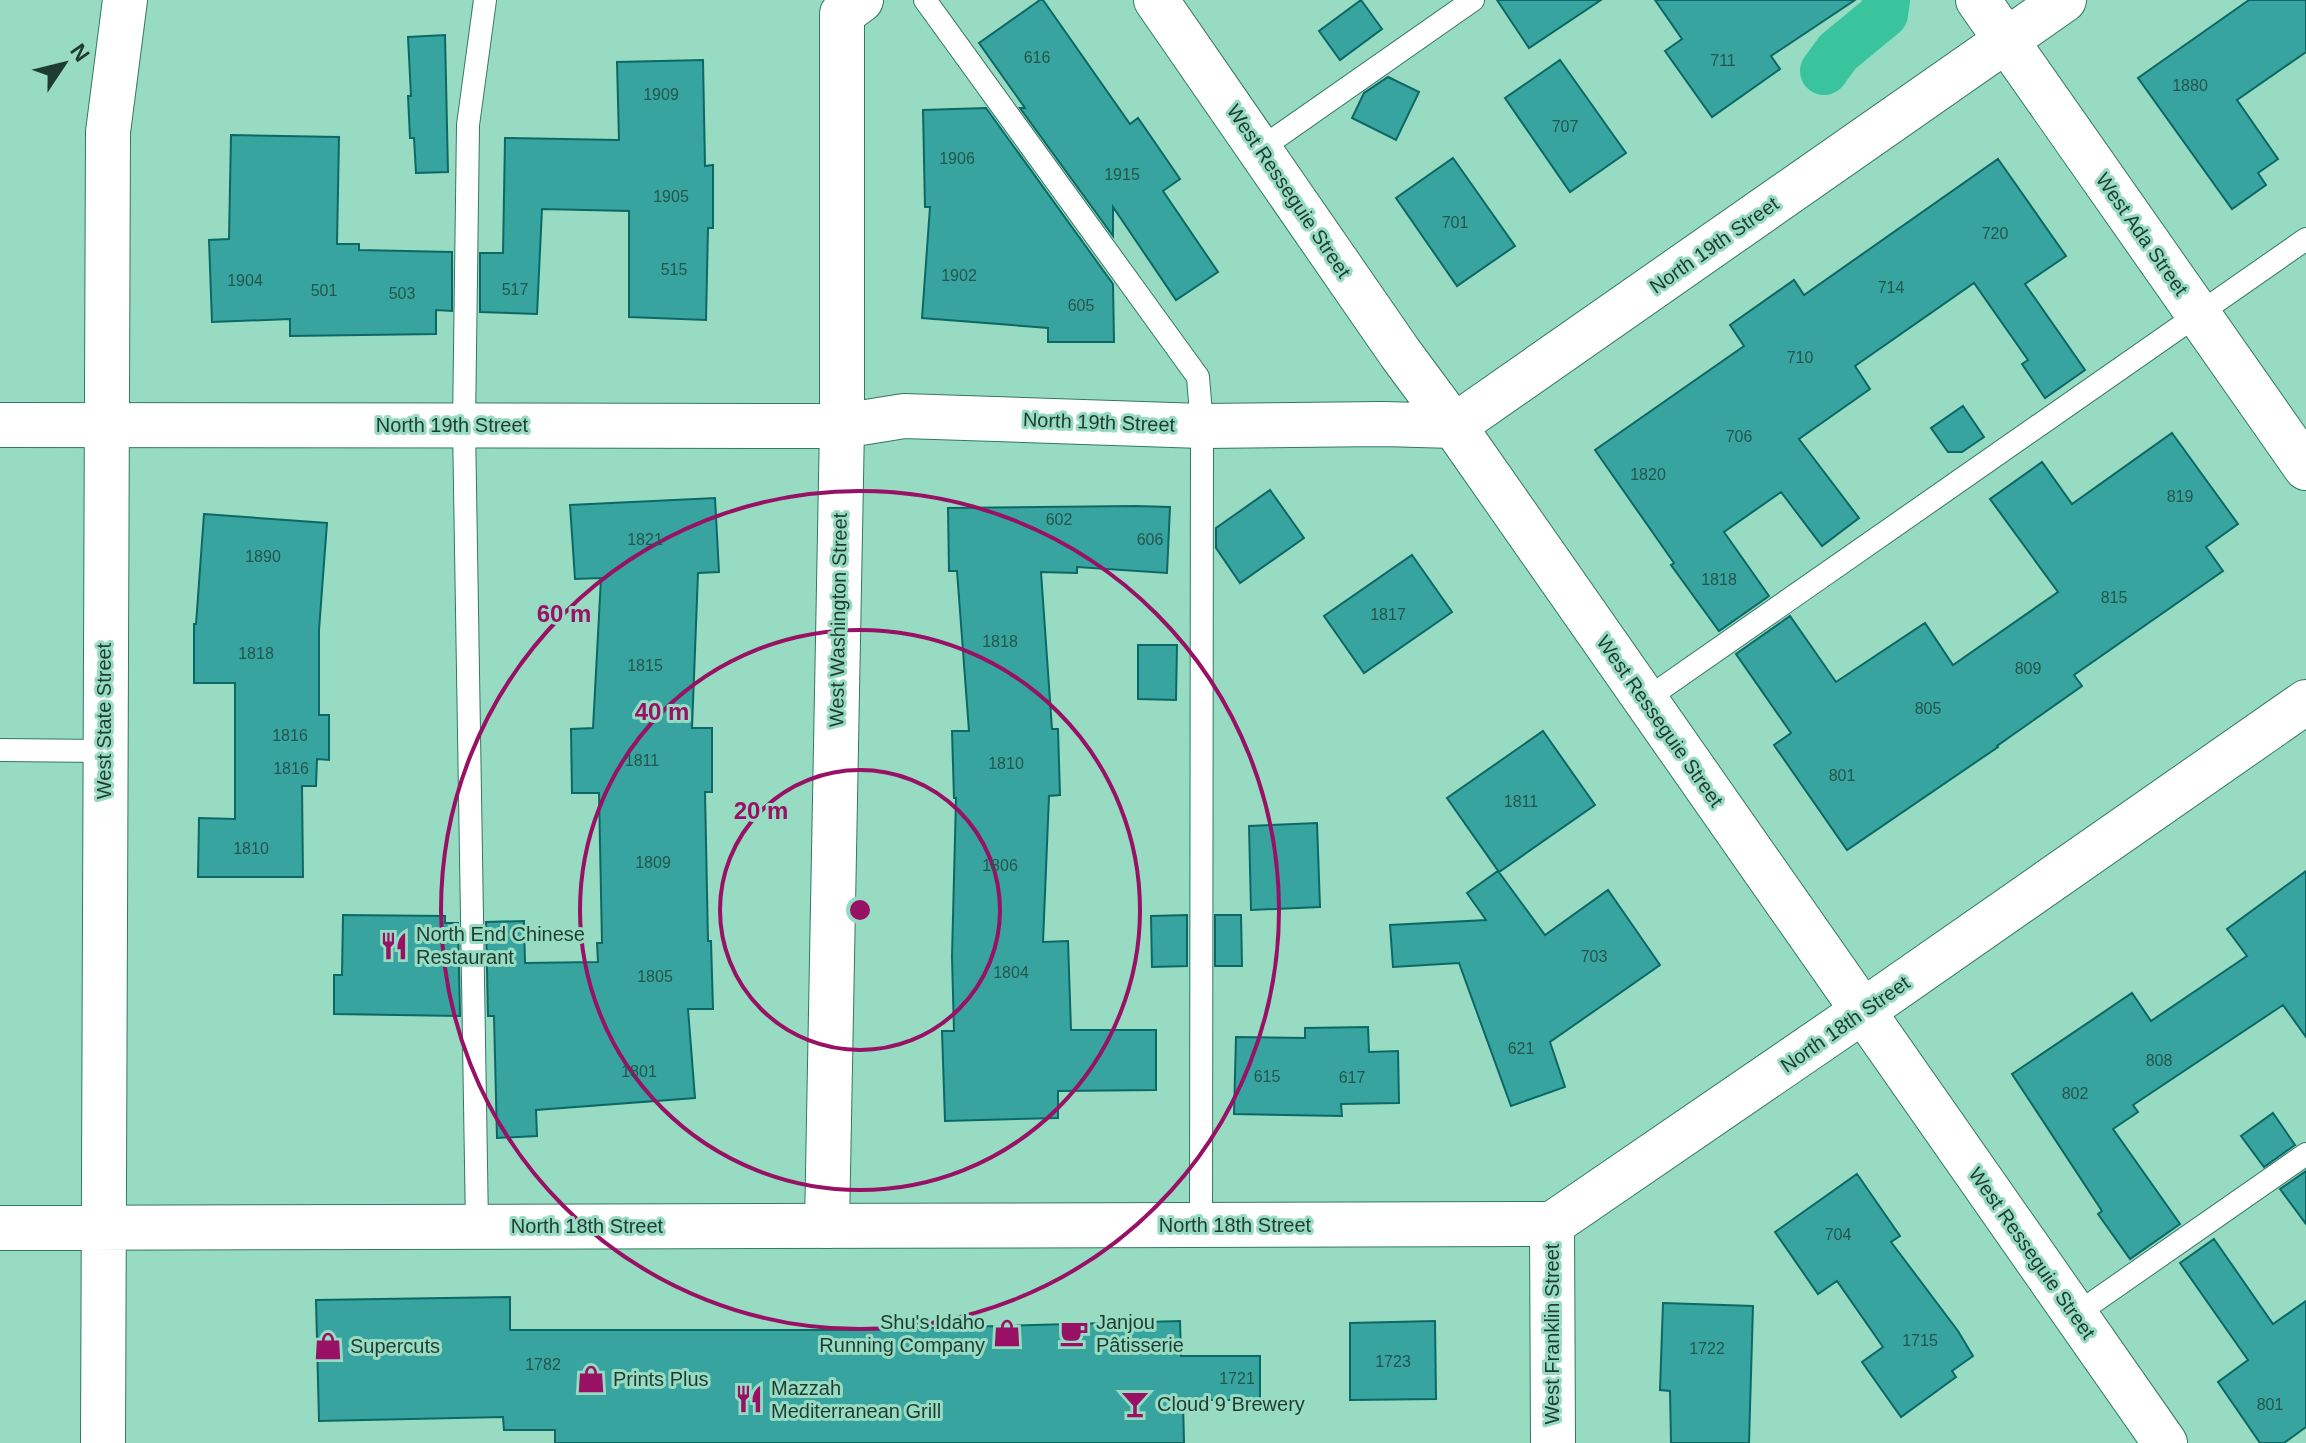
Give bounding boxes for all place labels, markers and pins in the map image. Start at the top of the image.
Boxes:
centre of rings [846,896,874,924]
place label: North End Chinese Restaurant [416,923,585,968]
restaurant icon: North End Chinese Restaurant [379,931,409,961]
place label: Shu's Idaho Running Company [819,1311,985,1356]
place label: Janjou Pâtisserie [1096,1311,1184,1356]
shop icon: Shu's Idaho Running Company [992,1318,1022,1348]
cafe icon: Janjou Pâtisserie [1059,1318,1089,1348]
shop icon: Supercuts [313,1331,343,1361]
place label: Supercuts [350,1335,440,1357]
shop icon: Prints Plus [576,1364,606,1394]
place label: Prints Plus [613,1368,709,1390]
place label: Mazzah Mediterranean Grill [771,1377,941,1422]
restaurant icon: Mazzah Mediterranean Grill [734,1384,764,1414]
bar icon: Cloud 9 Brewery [1120,1389,1150,1419]
place label: Cloud 9 Brewery [1157,1393,1305,1415]

